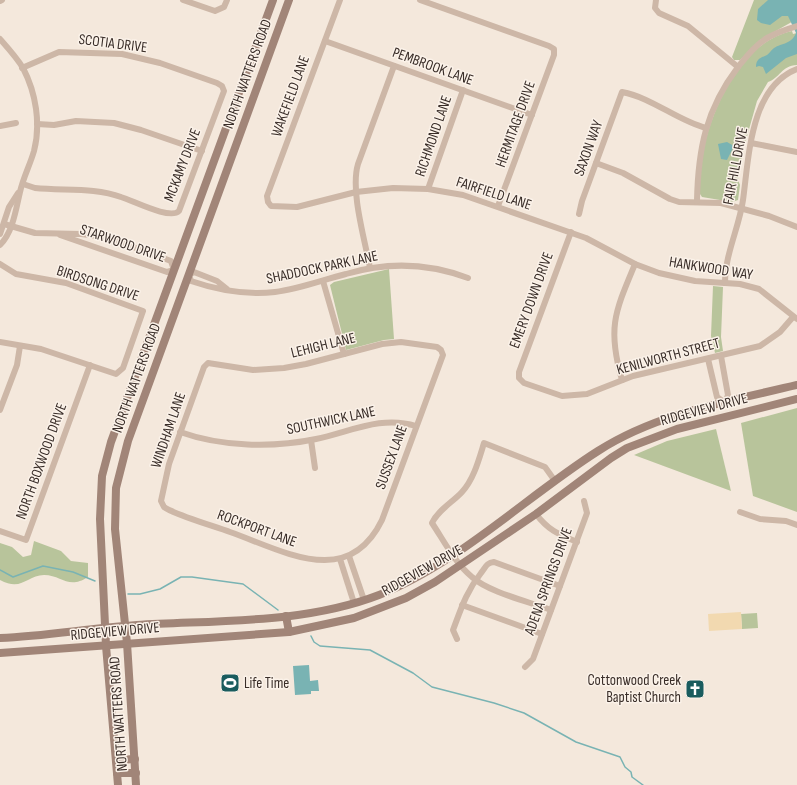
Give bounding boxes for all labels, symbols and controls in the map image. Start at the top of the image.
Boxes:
street label: NORTH WATTERS ROAD [219,17,276,132]
street label: SCOTIA DRIVE [78,30,148,57]
street label: PEMBROOK LANE [390,43,476,90]
street label: WAKEFIELD LANE [267,53,314,139]
street label: HERMITAGE DRIVE [491,78,540,170]
street label: RICHMOND LANE [411,93,456,179]
street label: SAXON WAY [570,117,608,179]
street label: MCKAMY DRIVE [160,126,205,205]
street label: FAIR HILL DRIVE [719,126,752,207]
street label: FAIRFIELD LANE [454,172,534,215]
street label: STARWOOD DRIVE [77,220,168,267]
street label: SHADDOCK PARK LANE [265,246,380,289]
street label: EMERY DOWN DRIVE [505,249,558,351]
street label: HANKWOOD WAY [668,253,755,285]
street label: BIRDSONG DRIVE [54,261,141,306]
street label: NORTH WATTERS ROAD [108,321,165,436]
street label: LEHIGH LANE [289,328,357,363]
street label: KENILWORTH STREET [614,334,722,379]
street label: RIDGEVIEW DRIVE [658,389,750,430]
street label: WINDHAM LANE [147,390,190,471]
street label: NORTH BOXWOOD DRIVE [12,400,71,522]
street label: SOUTHWICK LANE [285,402,377,439]
street label: SUSSEX LANE [371,422,412,492]
street label: ROCKPORT LANE [215,505,299,552]
street label: ADENA SPRINGS DRIVE [520,525,577,639]
street label: RIDGEVIEW DRIVE [379,540,466,600]
street label: RIDGEVIEW DRIVE [70,618,160,645]
street label: NORTH WATTERS ROAD [105,656,132,772]
place label: Cottonwood Creek Baptist Church [587,671,681,707]
sports icon: Life Time [219,672,241,694]
place label: Life Time [244,674,289,693]
church icon: Cottonwood Creek Baptist Church [684,678,706,700]

